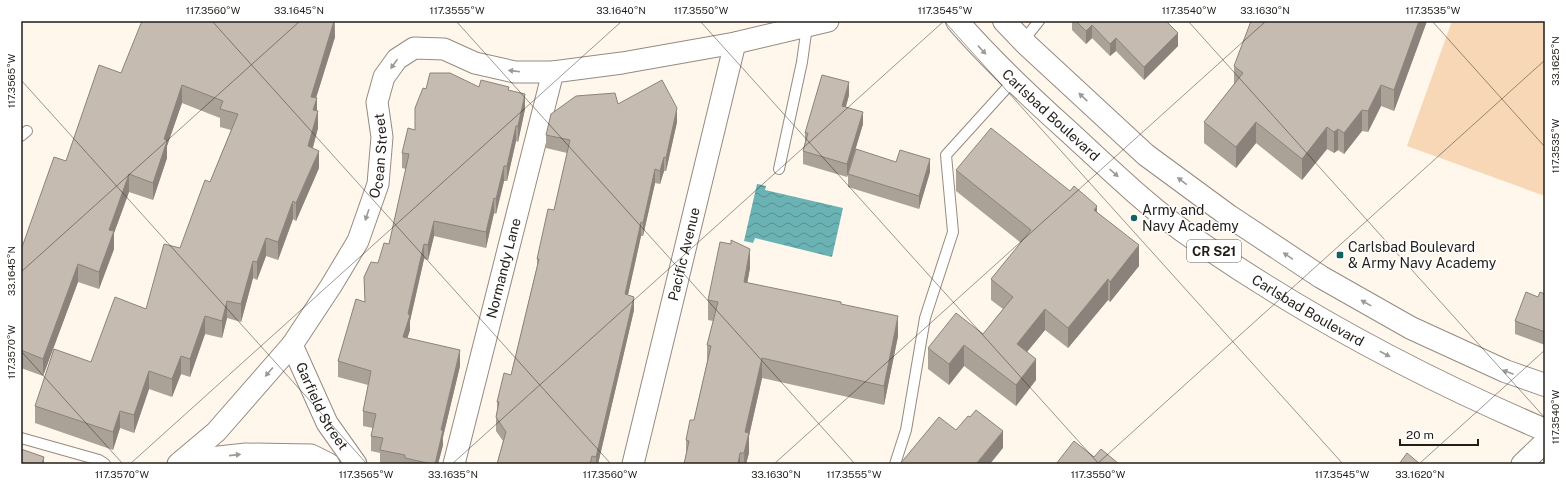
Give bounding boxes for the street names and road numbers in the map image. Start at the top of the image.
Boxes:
street label: Carlsbad Boulevard [999,66,1103,164]
street label: Ocean Street [366,112,390,201]
street label: Pacific Avenue [665,206,703,302]
street label: Normandy Lane [483,216,524,320]
road number: CR S21 [1187,240,1241,262]
street label: Carlsbad Boulevard [1249,271,1367,349]
street label: Garfield Street [293,360,351,453]

